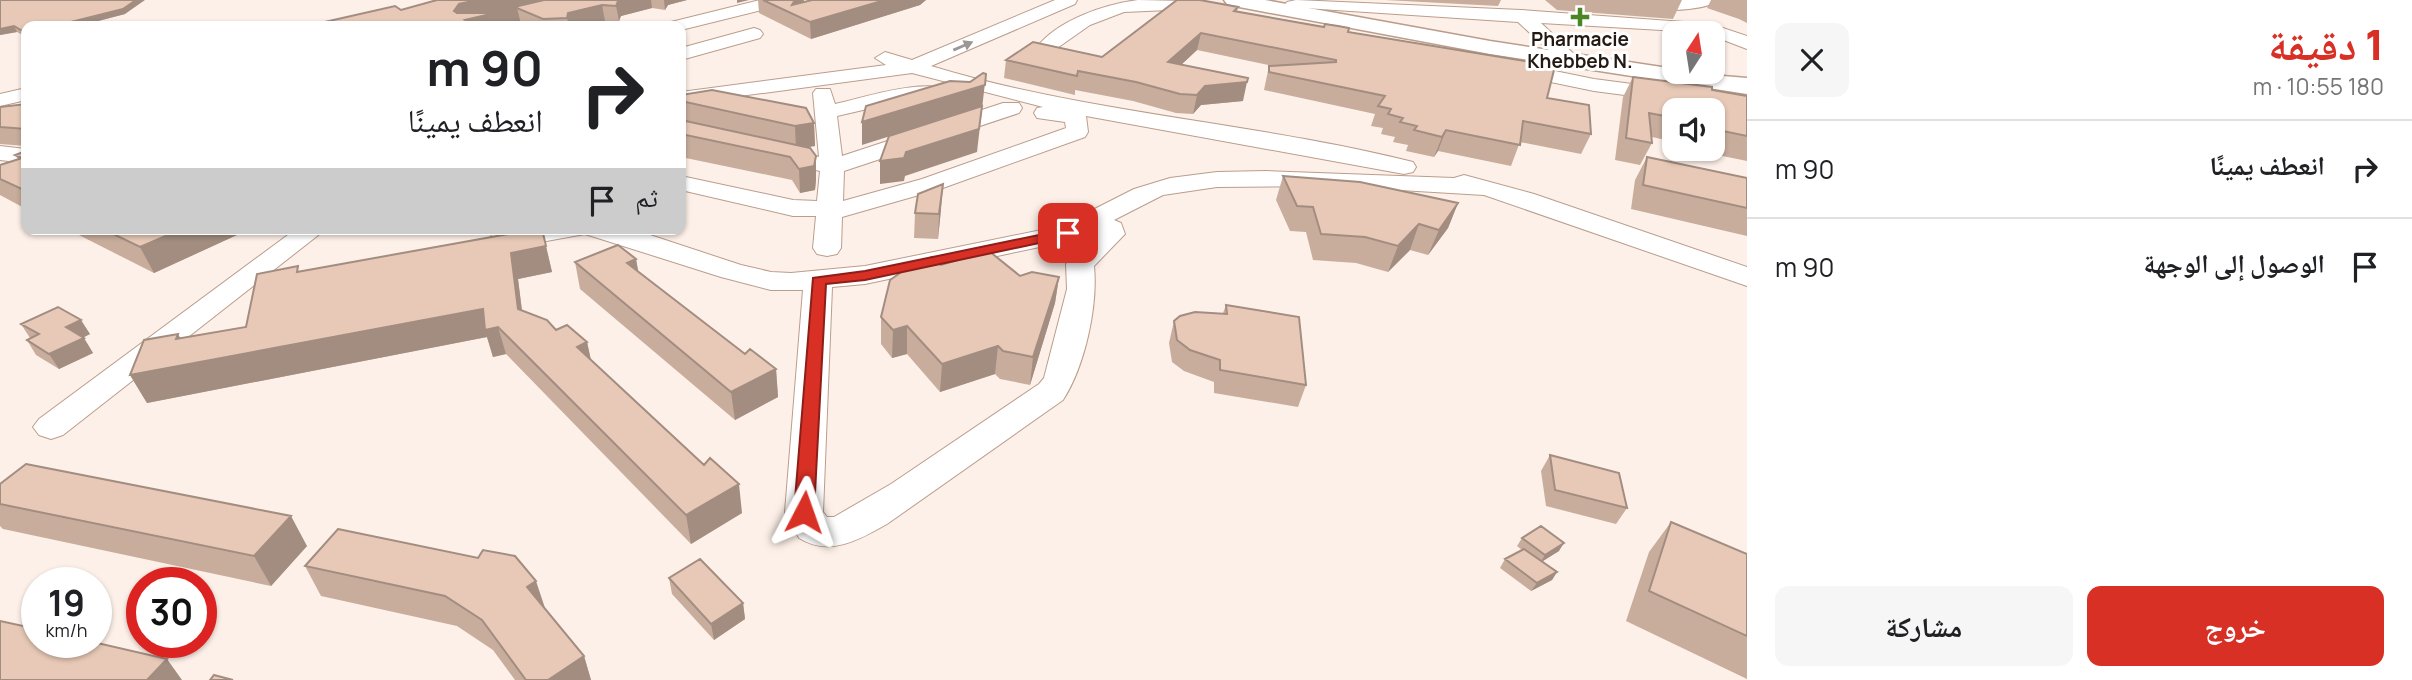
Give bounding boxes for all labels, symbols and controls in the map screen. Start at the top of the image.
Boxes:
marker: Pharmacie Khebbeb N. [1572,9,1588,25]
text: 1 دقيقة [2268,15,2384,73]
north arrow [1662,21,1726,84]
map controls [1662,21,1725,161]
button: close [1775,23,1849,97]
place label: Pharmacie Khebbeb N. [1527,26,1633,74]
text: 90 m [426,34,543,101]
one-way arrow [953,40,974,51]
icon: right [567,49,658,140]
text: 180 m · 10:55 [2253,70,2384,102]
text: انعطف يمينًا [408,98,543,142]
button: sound [1662,98,1725,161]
text: انعطف يمينًا [2210,147,2325,183]
icon: right [2346,150,2384,188]
text: 90 m [1775,151,1834,187]
text: ثم [635,179,658,215]
icon: arrive [583,182,621,220]
pin [1038,203,1098,263]
icon: arrive [1049,214,1087,252]
text: الوصول إلى الوجهة [2144,245,2325,281]
icon: arrive [2346,248,2384,286]
text: 90 m [1775,249,1834,285]
position arrow [767,475,841,549]
speed limit sign: 30 [126,567,217,658]
text: 19 [48,579,85,627]
button: مشاركة [1775,586,2073,666]
button: خروج [2087,586,2384,666]
text: km/h [46,618,87,642]

